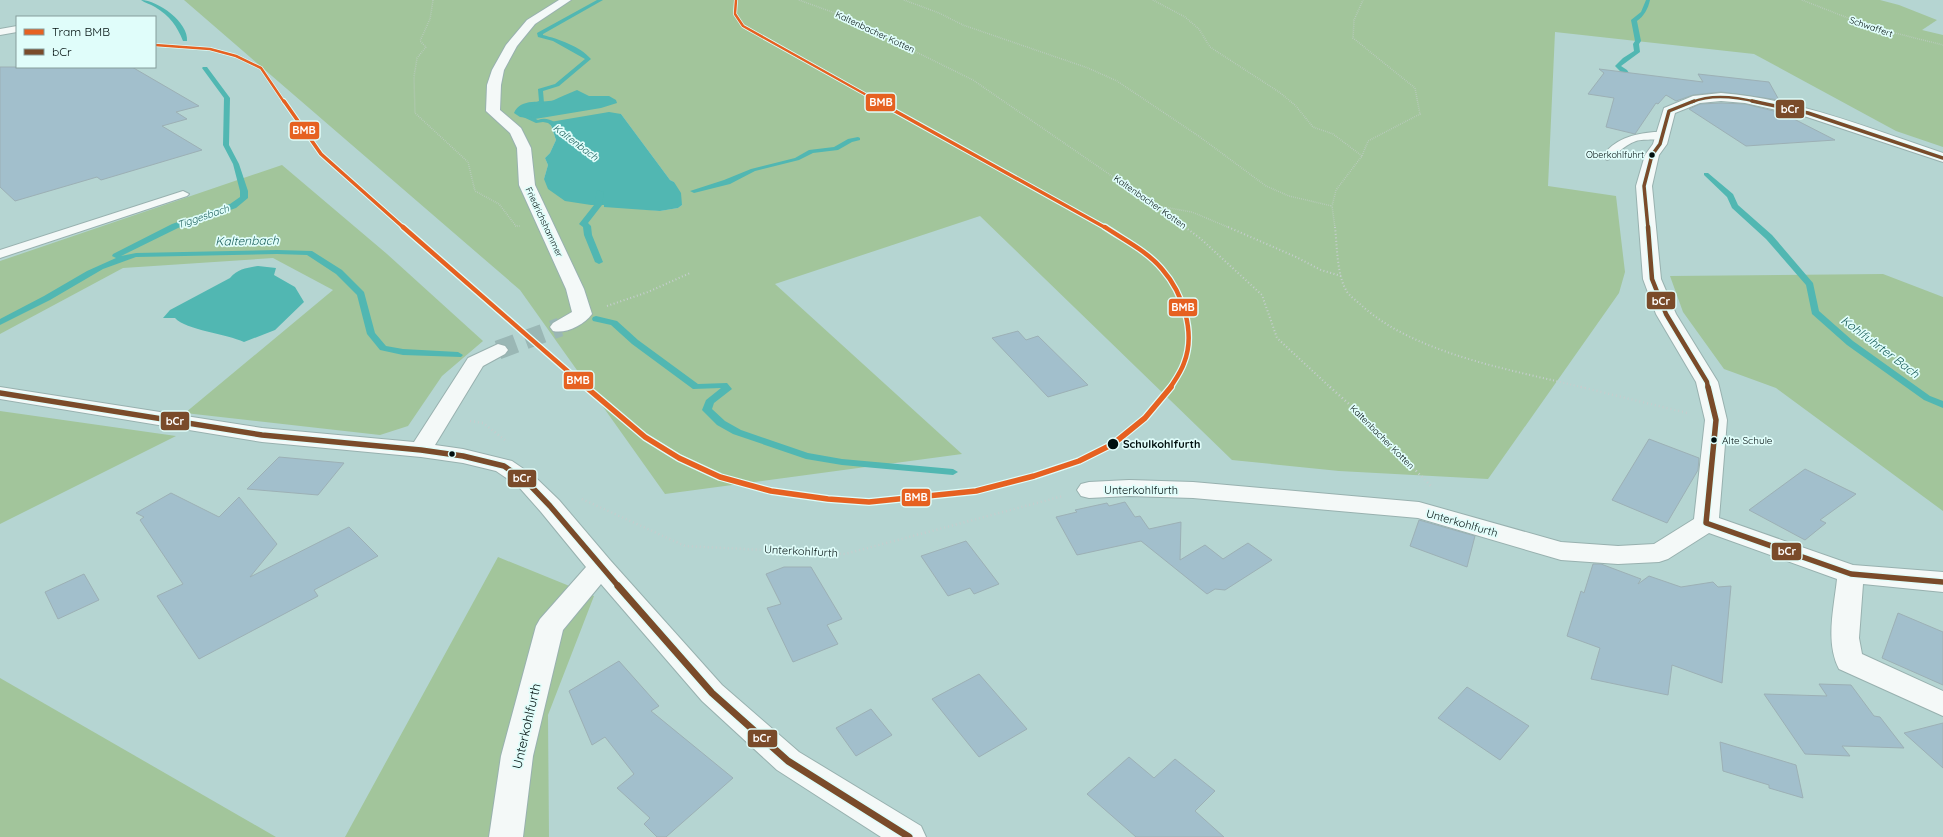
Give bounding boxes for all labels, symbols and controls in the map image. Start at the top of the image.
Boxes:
street label: Kaltenbacher Kotten [834,8,917,55]
street label: Schwaffert [1848,14,1894,39]
legend [16,16,156,68]
text: Tram BMB [52,24,110,39]
text: bCr [52,44,72,59]
line badge: BMB [865,93,896,112]
text: BMB [869,95,893,109]
line badge: bCr [1775,99,1805,119]
text: bCr [1781,102,1800,116]
line badge: BMB [289,121,320,140]
water label: Kaltenbach [551,121,601,164]
text: BMB [292,123,316,137]
place label: Oberkohlfuhrt [1586,149,1644,160]
marker: Oberkohlfuhrt [1647,150,1657,160]
street label: Kaltenbacher Kotten [1112,172,1189,231]
street label: Friedrichshammer [523,185,566,259]
water label: Tiggesbach [176,201,231,231]
water label: Kaltenbach [215,232,279,249]
line badge: bCr [1646,291,1676,310]
text: bCr [1652,294,1671,308]
line badge: BMB [1168,298,1198,317]
text: BMB [1171,300,1195,314]
water label: Kohlfuhrter Bach [1838,312,1923,381]
line badge: BMB [563,371,594,390]
text: BMB [566,373,590,387]
street label: Kaltenbacher Kotten [1348,402,1417,471]
line badge: bCr [160,411,190,431]
text: bCr [166,414,185,428]
place label: Alte Schule [1722,434,1773,447]
marker: Alte Schule [1709,435,1719,445]
marker: Schulkohlfurth [1106,437,1120,451]
place label: Schulkohlfurth [1123,437,1200,451]
unlabelled marker [447,449,457,459]
line badge: bCr [507,469,537,488]
text: bCr [513,471,532,485]
street label: Unterkohlfurth [1104,483,1178,497]
line badge: BMB [901,488,931,507]
text: BMB [904,490,928,504]
street label: Unterkohlfurth [1425,506,1499,540]
street label: Unterkohlfurth [764,542,838,560]
line badge: bCr [1771,542,1802,561]
text: bCr [1778,544,1797,558]
street label: Unterkohlfurth [508,682,544,770]
line badge: bCr [747,729,778,748]
text: bCr [753,731,772,745]

